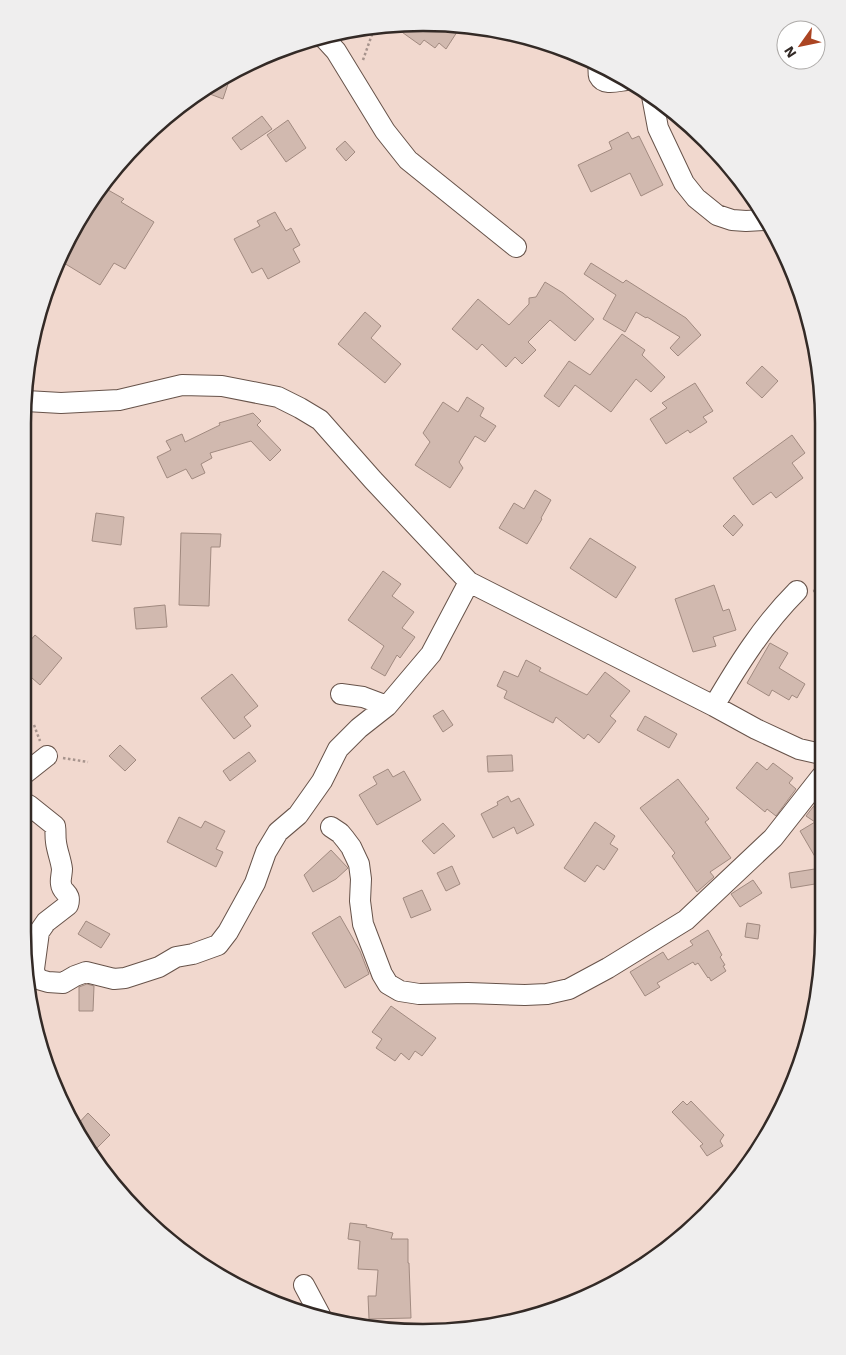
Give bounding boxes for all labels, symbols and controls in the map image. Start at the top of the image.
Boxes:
north arrow [776,20,826,70]
text: N [781,43,800,61]

